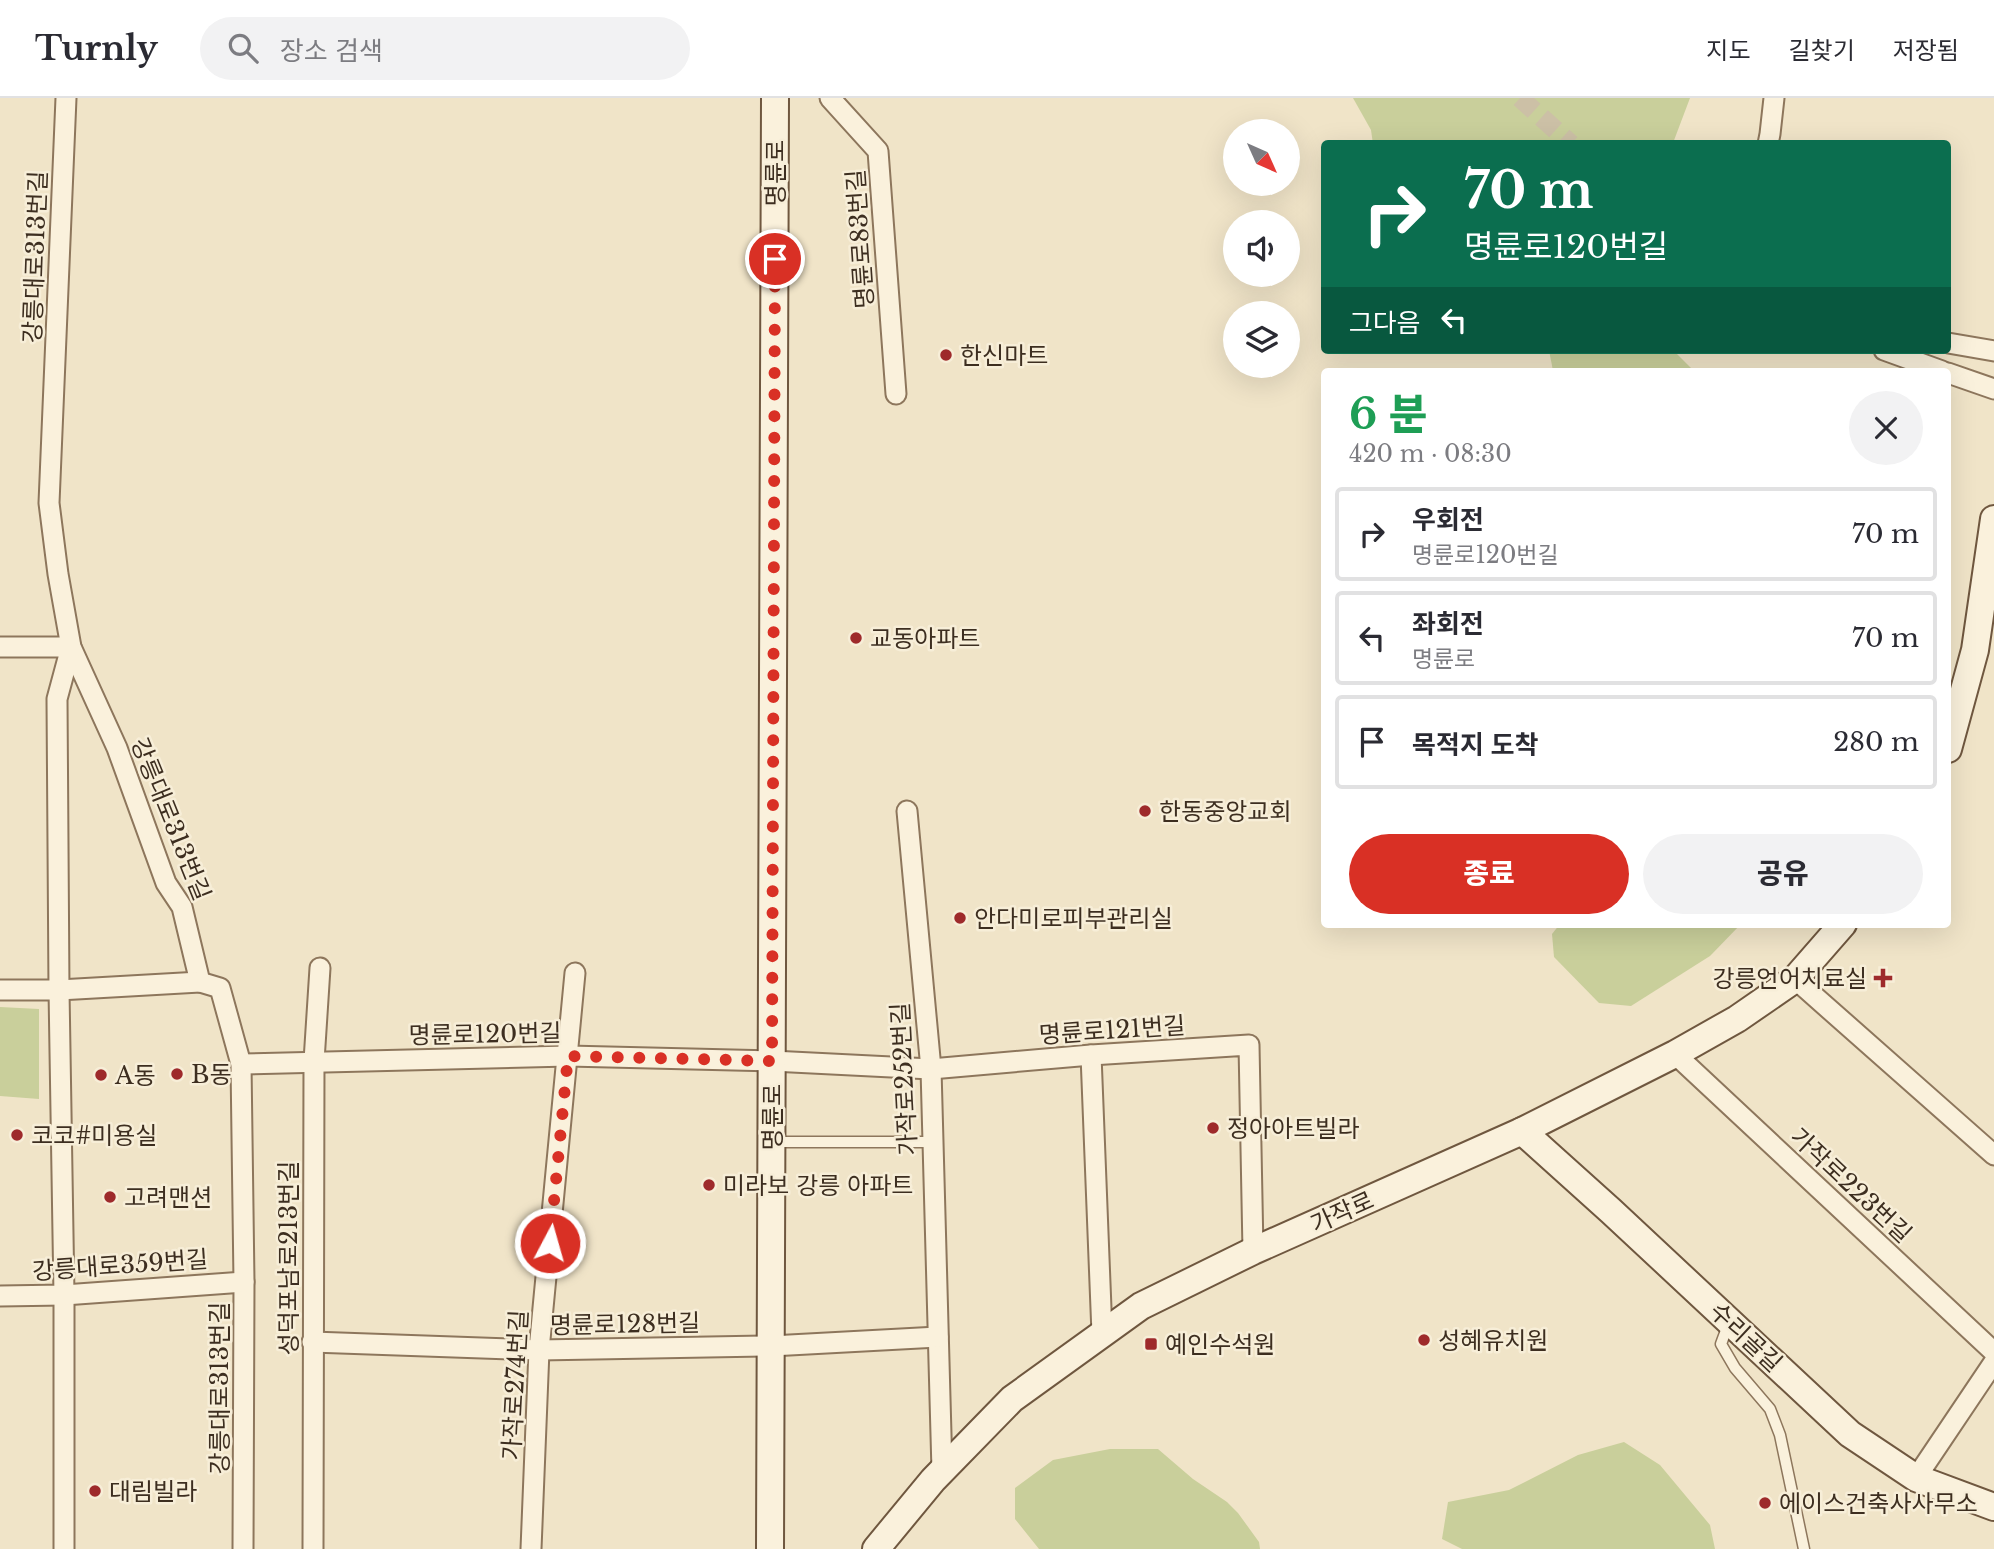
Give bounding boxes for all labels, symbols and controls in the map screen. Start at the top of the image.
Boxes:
search box [200,17,690,80]
text: Turnly [35,28,158,69]
icon: search [224,29,262,67]
text: 장소 검색 [280,35,383,67]
text: 지도 [1706,36,1751,65]
text: 길찾기 [1789,36,1855,65]
text: 저장됨 [1893,36,1959,65]
north arrow [1223,119,1300,196]
map controls [1223,119,1300,378]
street label: 명륜로 [761,140,790,206]
text: 70 m [1464,160,1594,221]
street label: 명륜로83번길 [841,168,879,310]
icon: right [1349,168,1440,259]
street label: 강릉대로313번길 [17,170,53,344]
button: sound [1223,210,1300,287]
text: 명륜로120번길 [1464,227,1668,267]
pin [745,229,805,289]
icon: arrive [756,240,794,278]
button: layers [1223,301,1300,378]
icon: left [1435,301,1473,339]
text: 그다음 [1349,307,1421,339]
place label: 한신마트 [960,341,1048,370]
marker: 한신마트 [938,347,954,363]
text: 6 분 [1349,388,1427,440]
button: close [1849,391,1923,465]
text: 420 m · 08:30 [1349,440,1512,468]
text: 우회전 [1412,504,1484,536]
icon: right [1353,515,1391,553]
text: 70 m [1852,518,1919,550]
text: 명륜로120번길 [1412,541,1559,569]
text: 좌회전 [1412,608,1484,640]
icon: left [1353,619,1391,657]
text: 70 m [1852,622,1919,654]
place label: 교동아파트 [870,624,980,653]
marker: 교동아파트 [848,630,864,646]
text: 명륜로 [1412,645,1475,673]
icon: arrive [1353,723,1391,761]
text: 280 m [1833,726,1919,758]
text: 목적지 도착 [1412,729,1539,761]
street label: 강릉대로313번길 [125,733,217,905]
place label: 한동중앙교회 [1159,797,1291,826]
marker: 한동중앙교회 [1137,803,1153,819]
button: 종료 [1349,834,1629,914]
button: 공유 [1643,834,1923,914]
place label: 안다미로피부관리실 [974,904,1173,933]
marker: 안다미로피부관리실 [952,910,968,926]
place label: 강릉언어치료실 [1712,964,1867,993]
marker: 강릉언어치료실 [1873,968,1893,988]
street label: 가작로252번길 [886,1002,922,1156]
street label: 명륜로121번길 [1038,1010,1186,1050]
street label: 명륜로120번길 [408,1018,562,1050]
place label: B동 [191,1060,232,1089]
place label: A동 [114,1061,156,1090]
marker: B동 [169,1066,185,1082]
marker: A동 [93,1067,109,1083]
street label: 명륜로 [758,1084,787,1150]
place label: 정아아트빌라 [1227,1114,1359,1143]
marker: 정아아트빌라 [1205,1120,1221,1136]
place label: 코코#미용실 [31,1121,157,1150]
street label: 가작로223번길 [1785,1122,1917,1248]
marker: 코코#미용실 [9,1127,25,1143]
street label: 성덕포남로213번길 [274,1161,303,1355]
place label: 미라보 강릉 아파트 [723,1171,913,1200]
marker: 미라보 강릉 아파트 [701,1177,717,1193]
place label: 고려맨션 [124,1183,212,1212]
street label: 가작로 [1306,1185,1378,1239]
marker: 고려맨션 [102,1189,118,1205]
position arrow [513,1206,587,1280]
street label: 강릉대로359번길 [31,1244,209,1286]
street label: 수리골길 [1704,1296,1788,1378]
street label: 강릉대로313번길 [205,1302,234,1474]
street label: 명륜로128번길 [550,1308,700,1340]
street label: 가작로274번길 [497,1309,533,1461]
place label: 성혜유치원 [1438,1326,1548,1355]
place label: 예인수석원 [1165,1330,1275,1359]
marker: 성혜유치원 [1416,1332,1432,1348]
marker: 예인수석원 [1143,1336,1159,1352]
place label: 대림빌라 [109,1477,197,1506]
marker: 대림빌라 [87,1483,103,1499]
place label: 에이스건축사사무소 [1779,1489,1978,1518]
marker: 에이스건축사사무소 [1757,1495,1773,1511]

